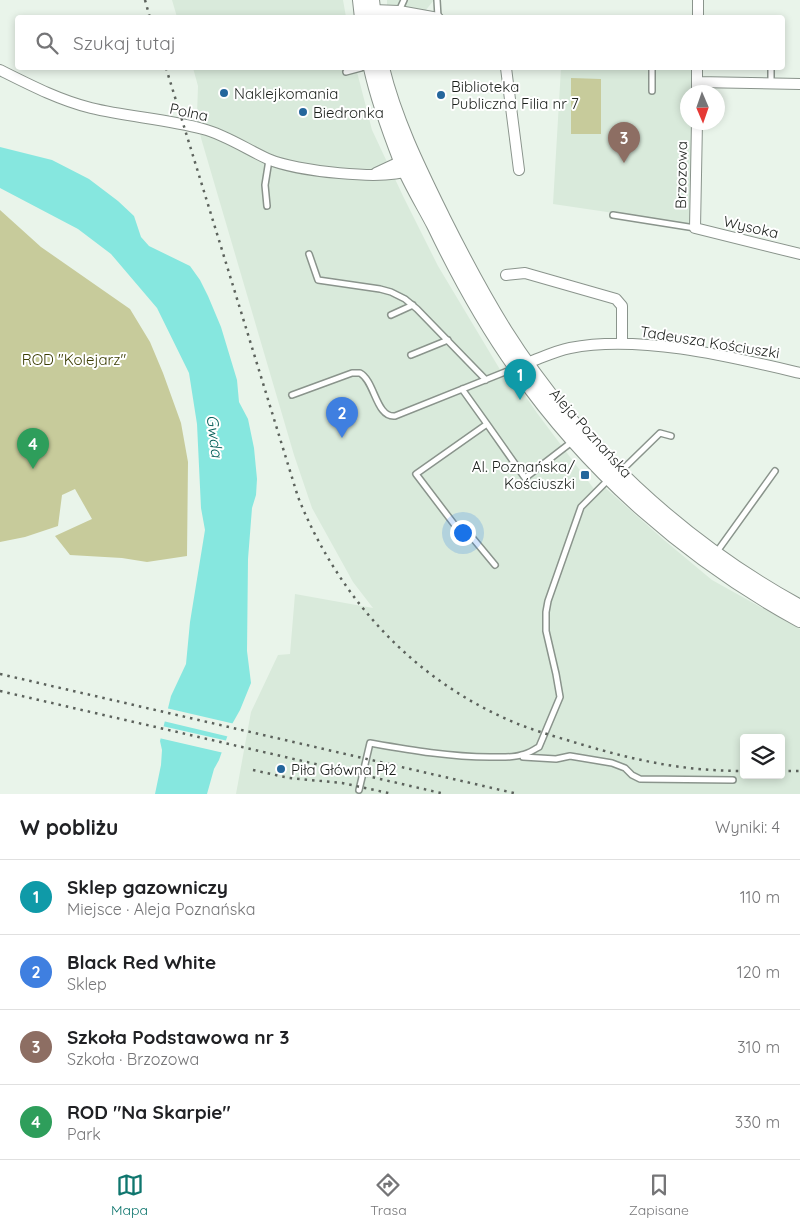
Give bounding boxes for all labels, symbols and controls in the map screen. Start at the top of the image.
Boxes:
search box [15,15,785,70]
icon: search [33,29,61,57]
text: Szukaj tutaj [73,31,176,55]
place label: Biblioteka Publiczna Filia nr 7 [451,77,579,113]
place label: Naklejkomania [234,84,338,103]
north arrow [680,85,725,130]
marker: Naklejkomania [218,87,230,99]
marker: Biblioteka Publiczna Filia nr 7 [435,89,447,101]
street label: Polna [168,99,210,125]
place label: Biedronka [313,103,384,122]
marker: Biedronka [297,106,309,118]
pin: 3 [608,122,640,163]
street label: Brzozowa [671,141,691,209]
street label: Wysoka [722,211,780,243]
street label: Tadeusza Kościuszki [639,322,781,362]
park label: ROD "Kolejarz" [22,350,127,369]
pin: 1 [504,359,536,400]
street label: Aleja Poznańska [546,384,636,482]
pin: 2 [326,397,358,438]
water label: Gwda [202,414,228,460]
pin: 4 [17,428,49,469]
place label: Al. Poznańska/ Kościuszki [472,457,575,493]
marker: Al. Poznańska/ Kościuszki [579,469,591,481]
your location [450,520,476,546]
map controls [740,734,785,779]
button: layers [740,734,785,779]
place label: Piła Główna Pł2 [291,760,397,779]
marker: Piła Główna Pł2 [275,763,287,775]
text: W pobliżu [20,814,118,840]
text: Wyniki: 4 [715,817,780,837]
text: Sklep gazowniczy [67,875,228,899]
text: 1 [33,887,39,907]
text: 110 m [740,887,780,907]
text: Miejsce · Aleja Poznańska [67,899,255,919]
text: Black Red White [67,950,216,974]
text: 2 [31,962,41,982]
text: 120 m [737,962,780,982]
text: Sklep [67,974,107,994]
text: Szkoła Podstawowa nr 3 [67,1025,289,1049]
text: 3 [32,1037,40,1057]
text: 310 m [737,1037,780,1057]
text: Szkoła · Brzozowa [67,1049,199,1069]
text: ROD "Na Skarpie" [67,1100,231,1124]
text: 4 [31,1112,41,1132]
text: 330 m [735,1112,780,1132]
text: Park [67,1124,101,1144]
tab: Mapa [111,1171,148,1219]
tab: Trasa [370,1171,407,1219]
tab: Zapisane [629,1171,689,1219]

